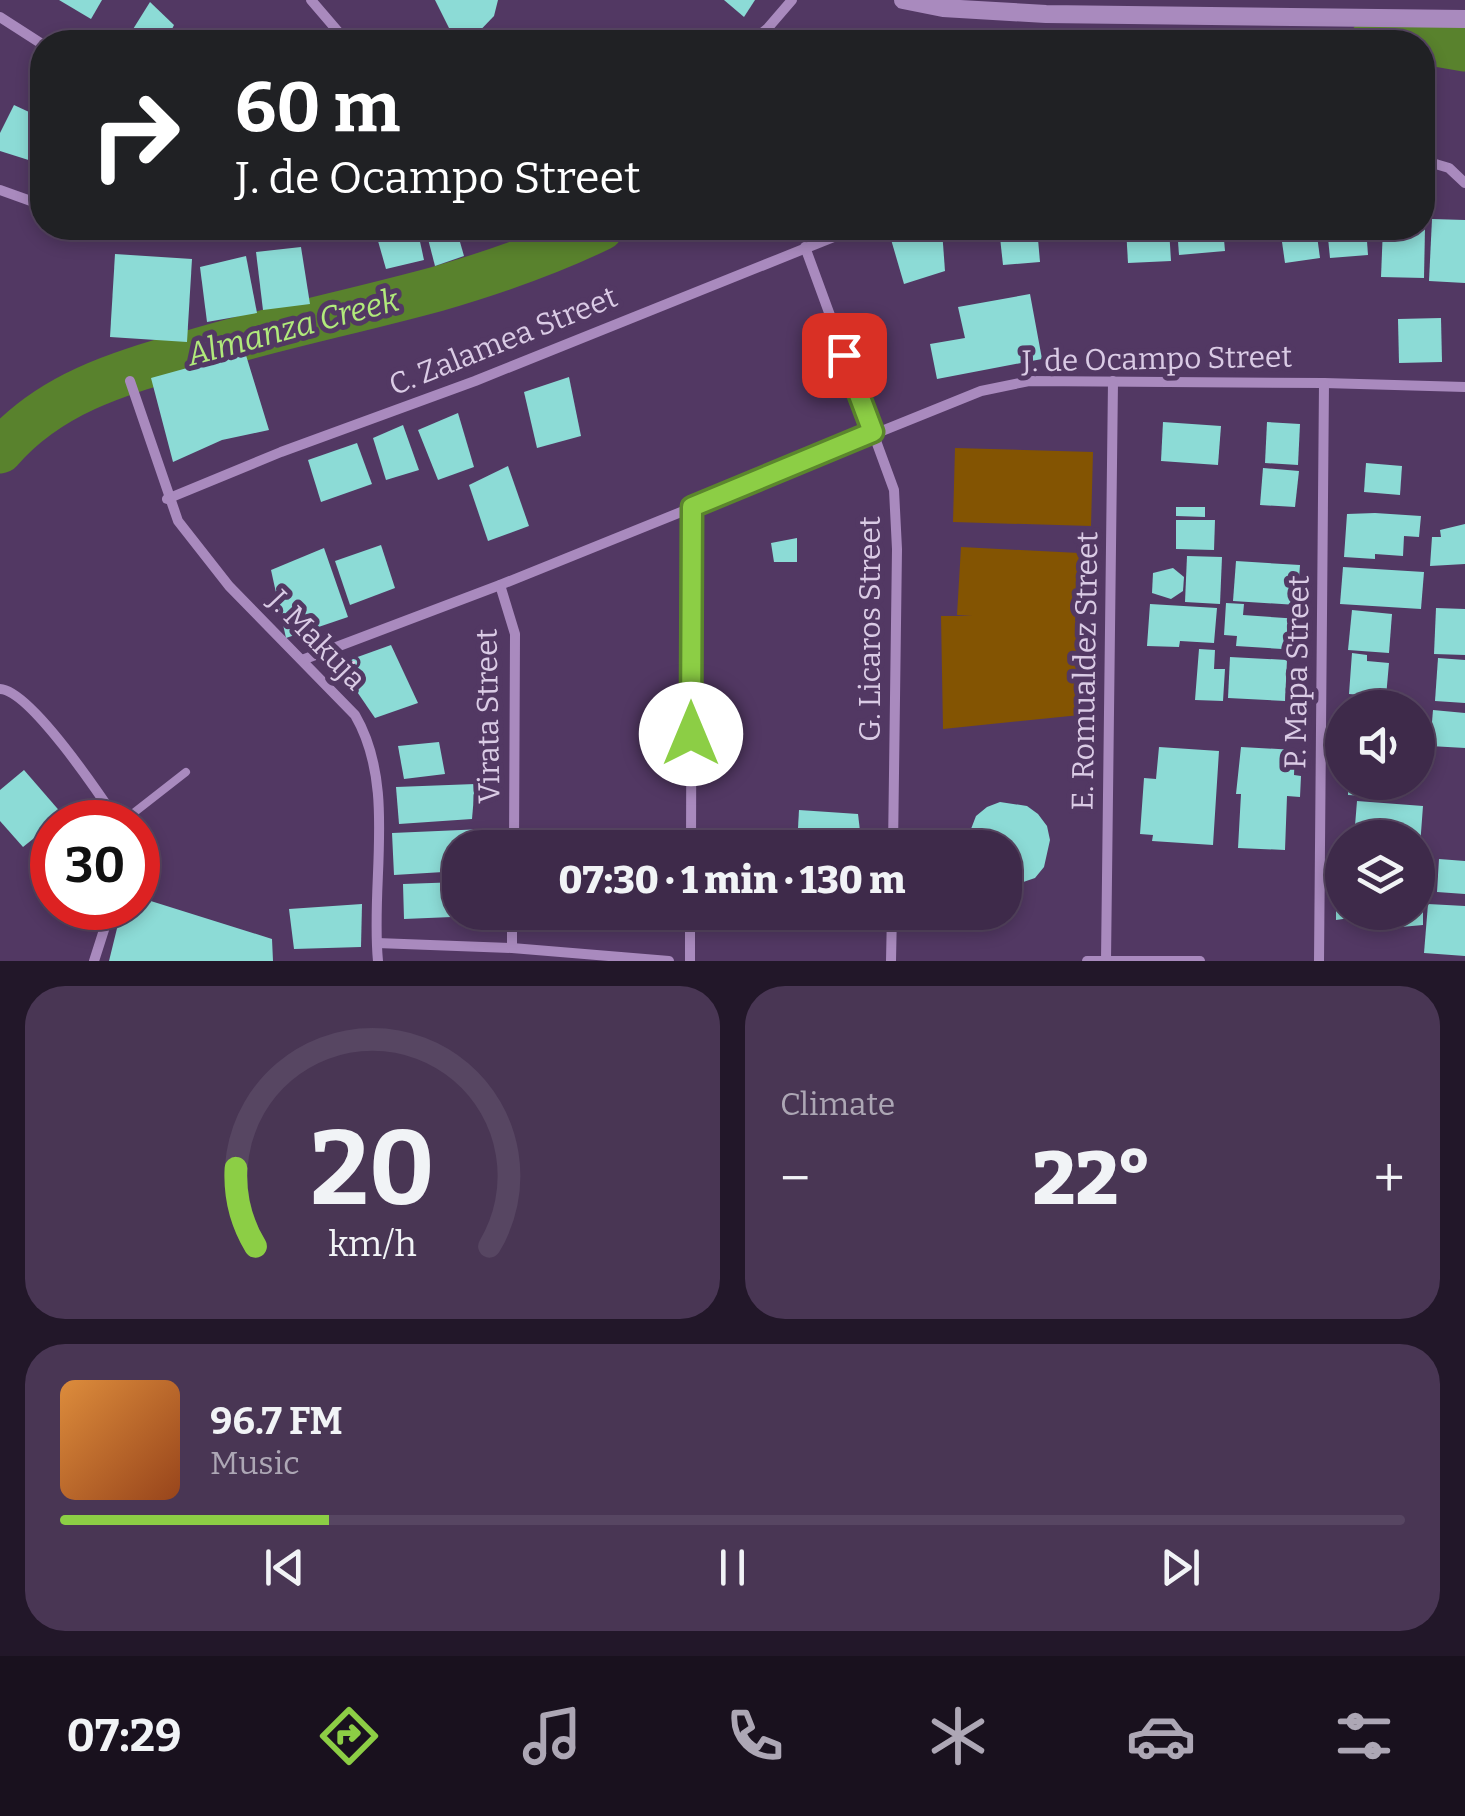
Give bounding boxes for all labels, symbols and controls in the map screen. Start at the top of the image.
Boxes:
text: 60 m [235,66,400,150]
icon: right [70,70,200,200]
text: J. de Ocampo Street [235,151,640,205]
street label: C. Zalamea Street [384,279,622,403]
water label: Almanza Creek [181,280,404,374]
pin [802,313,887,398]
icon: arrive [817,328,872,383]
street label: J. de Ocampo Street [1021,339,1293,379]
street label: G. Licaros Street [852,516,888,742]
street label: E. Romualdez Street [1065,531,1105,811]
street label: P. Mapa Street [1277,575,1317,769]
street label: J. Makuja [260,582,373,697]
street label: Virata Street [468,628,508,804]
position arrow [639,682,743,786]
map controls [1325,690,1435,930]
button: sound [1325,690,1435,800]
speed limit sign: 30 [30,800,160,930]
button: layers [1325,820,1435,930]
text: 07:30 · 1 min · 130 m [559,857,905,903]
text: Climate [780,1085,895,1123]
text: 20 [310,1107,435,1232]
text: 22° [1033,1134,1151,1224]
text: − [780,1146,810,1212]
text: + [1374,1146,1405,1212]
text: km/h [328,1223,417,1265]
text: 96.7 FM [210,1398,343,1444]
text: Music [210,1444,300,1482]
icon: previous [257,1540,312,1595]
icon: pause [705,1540,760,1595]
icon: next [1153,1540,1208,1595]
icon: directions [314,1701,384,1771]
icon: music [517,1701,587,1771]
icon: phone [720,1701,790,1771]
icon: climate [923,1701,993,1771]
icon: car [1126,1701,1196,1771]
icon: filters [1329,1701,1399,1771]
text: 07:29 [66,1709,182,1763]

